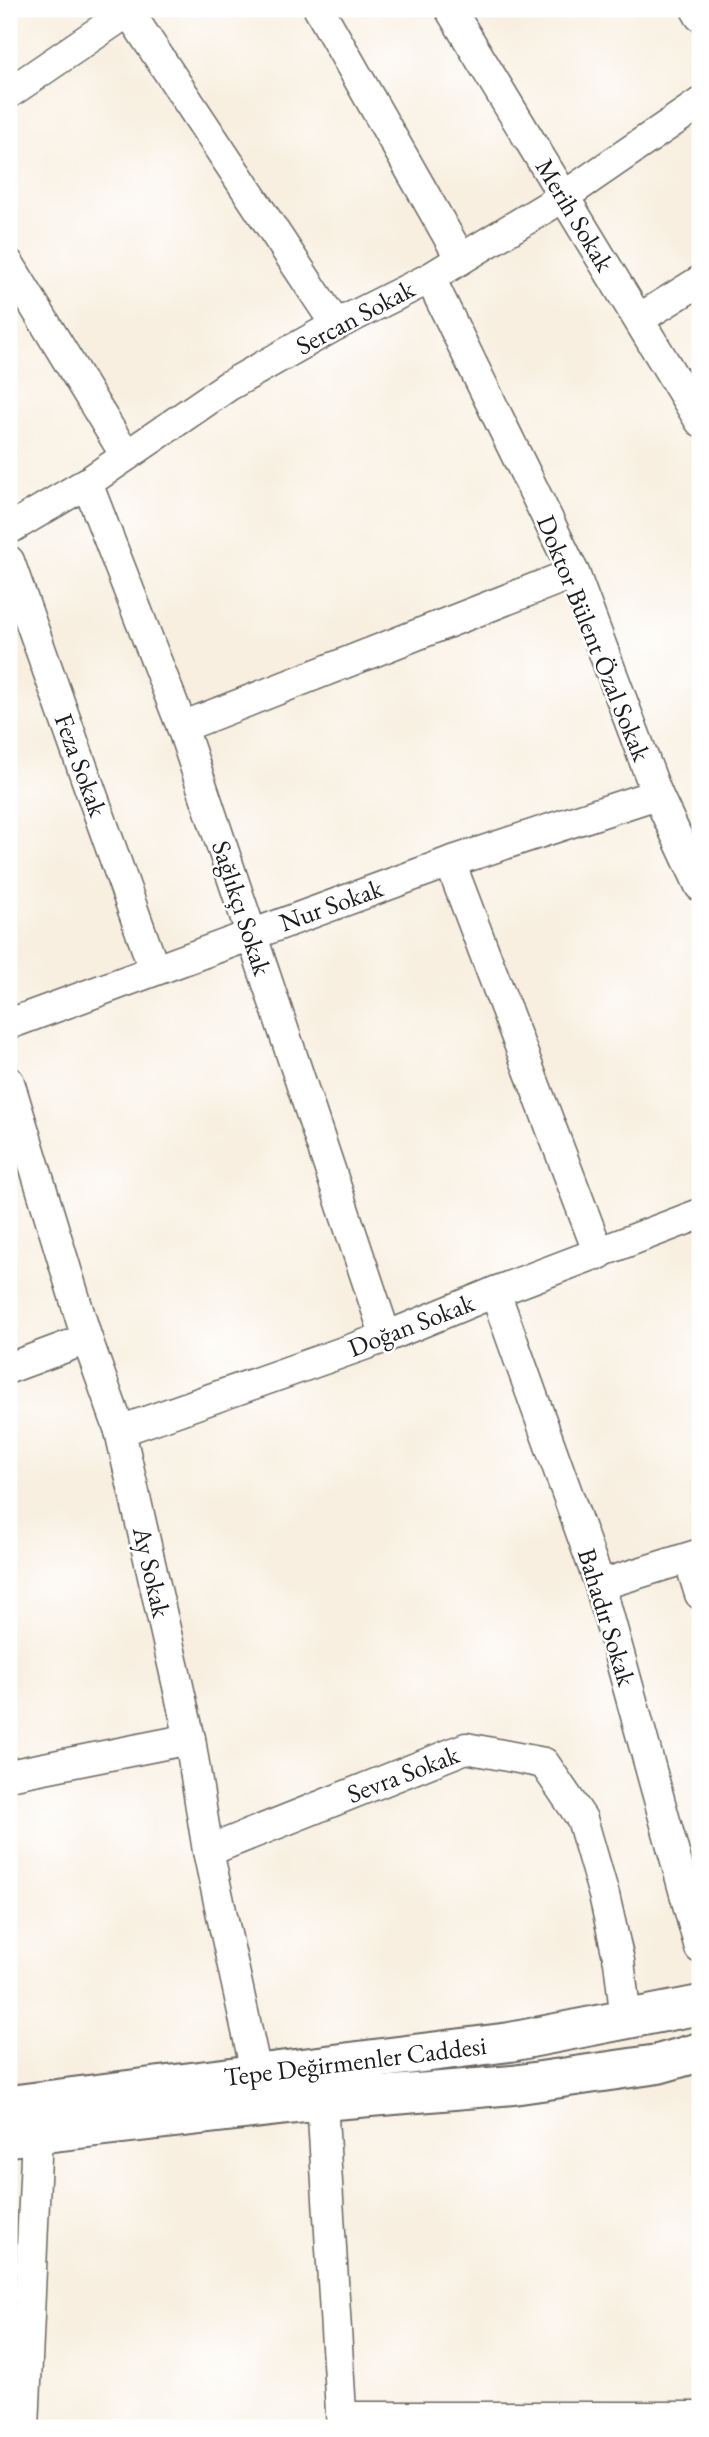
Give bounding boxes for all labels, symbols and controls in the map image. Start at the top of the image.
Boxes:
street label: Merih Sokak [528,152,622,278]
street label: Sercan Sokak [290,271,421,362]
street label: Doktor Bülent Özal Sokak [529,510,659,767]
street label: Feza Sokak [47,709,116,822]
street label: Sağlıkçı Sokak [204,836,280,980]
street label: Nur Sokak [275,870,388,939]
street label: Doğan Sokak [343,1285,480,1365]
street label: Ay Sokak [125,1522,179,1621]
street label: Bahadır Sokak [570,1544,644,1691]
street label: Sevra Sokak [342,1737,465,1811]
street label: Tepe Değirmenler Caddesi [222,2028,488,2094]

